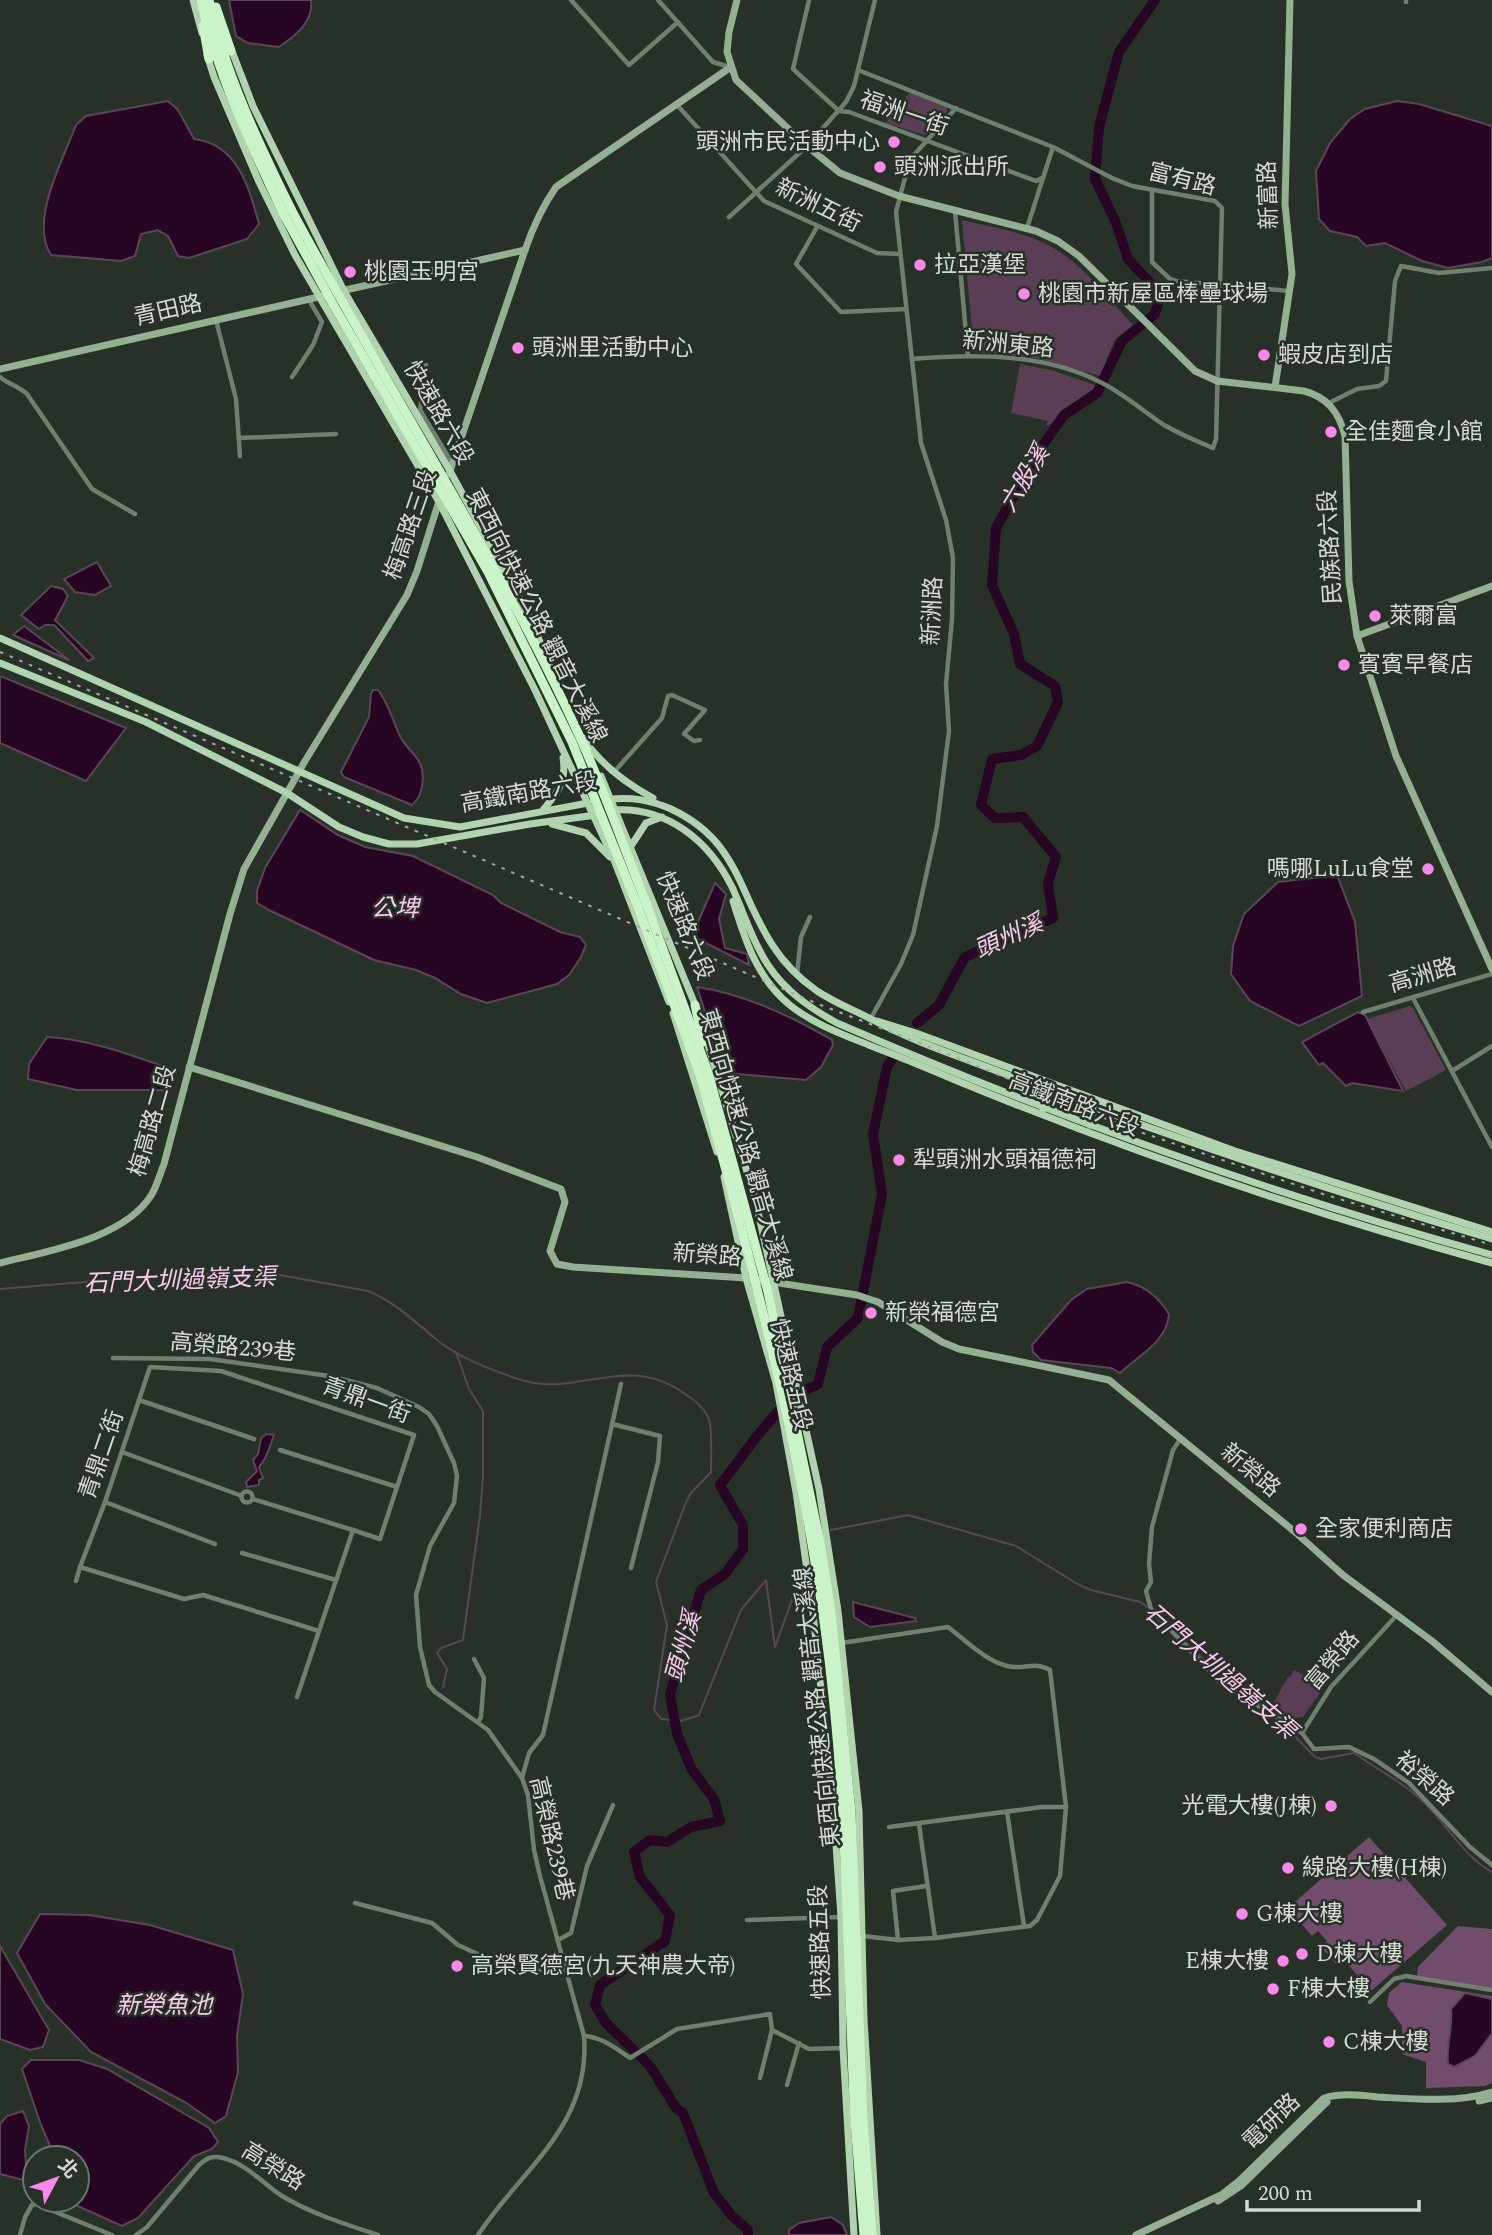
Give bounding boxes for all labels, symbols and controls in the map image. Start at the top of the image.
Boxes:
street label: 福洲一街 [855,82,953,146]
place label: 頭洲市民活動中心 [696,125,880,160]
marker: 頭洲市民活動中心 [886,134,902,150]
place label: 頭洲派出所 [894,150,1009,185]
street label: 富有路 [1144,155,1220,205]
marker: 頭洲派出所 [872,159,888,175]
street label: 新富路 [1250,160,1288,230]
street label: 新洲五街 [769,170,867,242]
place label: 拉亞漢堡 [934,248,1026,283]
place label: 桃園玉明宮 [364,255,479,290]
marker: 拉亞漢堡 [912,257,928,273]
marker: 桃園玉明宮 [342,264,358,280]
place label: 桃園市新屋區棒壘球場 [1038,277,1268,312]
street label: 青田路 [130,286,206,336]
marker: 桃園市新屋區棒壘球場 [1016,286,1032,302]
street label: 新洲東路 [960,323,1056,367]
place label: 頭洲里活動中心 [532,331,693,366]
place label: 蝦皮店到店 [1278,338,1393,373]
marker: 頭洲里活動中心 [510,340,526,356]
marker: 蝦皮店到店 [1256,347,1272,363]
street label: 快速路六段 [394,354,482,472]
place label: 全佳麵食小館 [1345,415,1483,450]
marker: 全佳麵食小館 [1323,424,1339,440]
water label: 六股溪 [991,436,1061,519]
street label: 梅高路三段 [376,465,446,585]
street label: 東西向快速公路 觀音大溪線 [456,483,616,749]
street label: 民族路六段 [1311,489,1351,605]
street label: 新洲路 [914,576,952,646]
place label: 萊爾富 [1389,599,1458,634]
marker: 萊爾富 [1367,608,1383,624]
place label: 賓賓早餐店 [1358,648,1473,683]
marker: 賓賓早餐店 [1336,657,1352,673]
street label: 高鐵南路六段 [458,764,600,822]
place label: 嗎哪LuLu食堂 [1267,852,1414,887]
marker: 嗎哪LuLu食堂 [1420,861,1436,877]
street label: 快速路六段 [646,866,722,986]
water label: 公埤 [371,891,422,927]
water label: 頭州溪 [969,905,1052,968]
street label: 高洲路 [1385,950,1461,1002]
street label: 東西向快速公路 觀音大溪線 [689,1005,801,1285]
street label: 梅高路二段 [120,1061,186,1181]
street label: 高鐵南路六段 [1003,1064,1145,1146]
place label: 犁頭洲水頭福德祠 [913,1143,1097,1178]
marker: 犁頭洲水頭福德祠 [891,1152,907,1168]
street label: 新榮路 [671,1236,743,1276]
water label: 石門大圳過嶺支渠 [83,1260,280,1302]
place label: 新榮福德宮 [885,1296,1000,1331]
marker: 新榮福德宮 [863,1305,879,1321]
street label: 快速路五段 [760,1315,820,1435]
street label: 高榮路239巷 [168,1325,298,1371]
street label: 青鼎一街 [317,1369,415,1433]
street label: 青鼎二街 [70,1406,134,1504]
street label: 新榮路 [1212,1435,1288,1507]
place label: 全家便利商店 [1315,1512,1453,1547]
marker: 全家便利商店 [1293,1521,1309,1537]
street label: 東西向快速公路 觀音大溪線 [786,1565,850,1849]
water label: 石門大圳過嶺支渠 [1136,1595,1307,1751]
water label: 頭州溪 [657,1605,712,1687]
street label: 富榮路 [1297,1623,1369,1699]
street label: 裕榮路 [1386,1743,1462,1815]
street label: 高榮路239巷 [520,1773,582,1905]
place label: 光電大樓(J棟) [1182,1789,1317,1824]
marker: 光電大樓(J棟) [1323,1798,1339,1814]
place label: 線路大樓(H棟) [1302,1851,1447,1886]
marker: 線路大樓(H棟) [1280,1860,1296,1876]
street label: 快速路五段 [802,1884,840,2000]
place label: G棟大樓 [1256,1897,1343,1932]
marker: G棟大樓 [1234,1906,1250,1922]
place label: D棟大樓 [1316,1937,1403,1972]
place label: E棟大樓 [1185,1944,1269,1979]
marker: D棟大樓 [1294,1946,1310,1962]
place label: 高榮賢德宮(九天神農大帝) [471,1949,736,1984]
marker: E棟大樓 [1275,1953,1291,1969]
marker: 高榮賢德宮(九天神農大帝) [449,1958,465,1974]
place label: F棟大樓 [1287,1972,1370,2007]
marker: F棟大樓 [1265,1981,1281,1997]
water label: 新榮魚池 [116,1988,215,2024]
place label: C棟大樓 [1343,2025,1429,2060]
marker: C棟大樓 [1321,2034,1337,2050]
street label: 電研路 [1235,2085,1309,2159]
street label: 高榮路 [234,2134,312,2200]
north arrow [21,2144,91,2214]
text: 北 [51,2152,85,2186]
scale bar [1247,2168,1418,2212]
text: 200 m [1258,2178,1313,2210]

